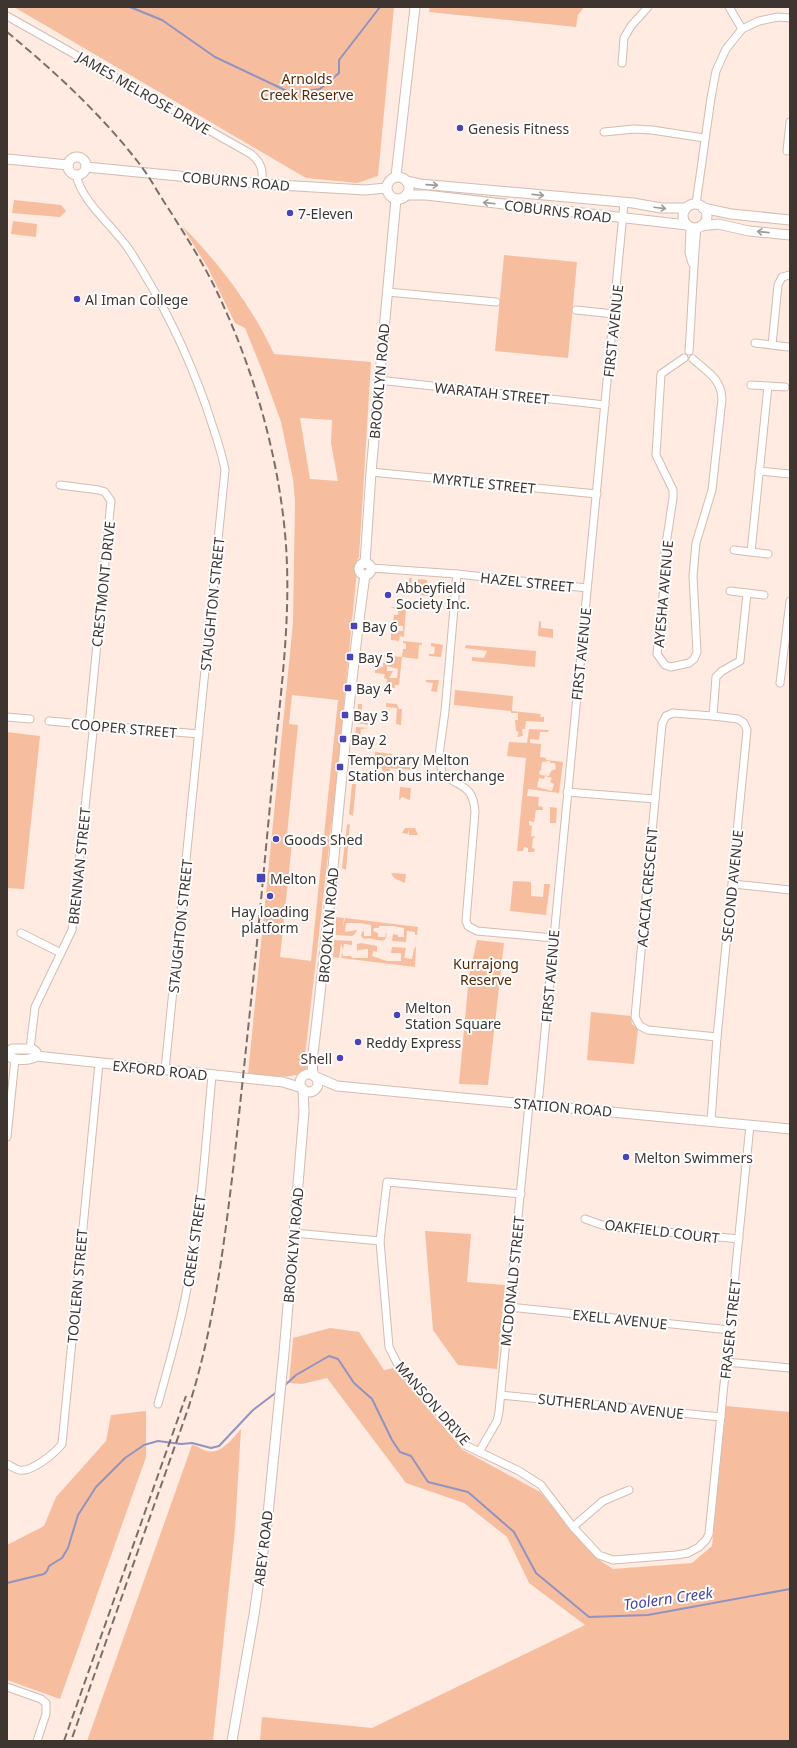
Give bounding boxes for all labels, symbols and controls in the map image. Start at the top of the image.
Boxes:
street label: JAMES MELROSE DRIVE [72,46,214,139]
park label: Arnolds Creek Reserve [260,69,354,104]
place label: Genesis Fitness [468,119,569,138]
marker: Genesis Fitness [455,123,465,133]
street label: COBURNS ROAD [181,167,291,195]
one-way arrow [425,181,438,188]
one-way arrow [531,191,544,198]
street label: COBURNS ROAD [503,195,613,227]
one-way arrow [483,199,496,207]
place label: 7-Eleven [298,204,353,223]
one-way arrow [653,204,666,211]
marker: 7-Eleven [285,208,295,218]
one-way arrow [757,228,770,236]
street label: FIRST AVENUE [599,284,627,378]
place label: Al Iman College [85,290,188,309]
marker: Al Iman College [72,294,82,304]
street label: BROOKLYN ROAD [364,322,394,440]
street label: WARATAH STREET [434,378,551,409]
street label: MYRTLE STREET [432,468,537,498]
street label: CRESTMONT DRIVE [87,520,119,648]
street label: STAUGHTON STREET [196,536,228,672]
street label: AYESHA AVENUE [649,540,677,648]
street label: HAZEL STREET [479,568,575,596]
place label: Abbeyfield Society Inc. [396,578,470,613]
marker: Abbeyfield Society Inc. [383,590,393,600]
street label: FIRST AVENUE [567,607,595,701]
place label: Bay 6 [362,617,398,636]
marker: Bay 6 [349,621,359,631]
place label: Bay 5 [358,648,394,667]
marker: Bay 5 [345,652,355,662]
place label: Bay 4 [356,679,392,698]
marker: Bay 4 [343,683,353,693]
place label: Bay 3 [353,706,389,725]
marker: Bay 3 [340,710,350,720]
street label: COOPER STREET [70,714,178,742]
place label: Bay 2 [351,730,387,749]
marker: Bay 2 [338,734,348,744]
place label: Temporary Melton Station bus interchange [348,750,505,785]
marker: Temporary Melton Station bus interchange [335,762,345,772]
street label: BRENNAN STREET [63,806,95,925]
street label: ACACIA CRESCENT [632,826,662,948]
street label: SECOND AVENUE [717,829,747,943]
place label: Goods Shed [284,830,363,849]
marker: Goods Shed [271,834,281,844]
street label: STAUGHTON STREET [164,858,196,994]
street label: BROOKLYN ROAD [313,866,343,984]
place label: Melton [270,869,316,888]
marker: Melton [255,872,267,884]
marker: Hay loading platform [265,891,275,901]
place label: Hay loading platform [231,902,309,937]
street label: FIRST AVENUE [536,929,564,1023]
park label: Kurrajong Reserve [453,954,519,989]
place label: Melton Station Square [405,998,501,1033]
marker: Melton Station Square [392,1010,402,1020]
place label: Reddy Express [366,1033,462,1052]
marker: Reddy Express [353,1037,363,1047]
place label: Shell [301,1049,332,1068]
marker: Shell [335,1053,345,1063]
street label: EXFORD ROAD [112,1056,208,1084]
street label: STATION ROAD [513,1093,613,1121]
place label: Melton Swimmers [634,1148,753,1167]
marker: Melton Swimmers [621,1152,631,1162]
street label: BROOKLYN ROAD [278,1186,308,1304]
street label: CREEK STREET [178,1193,210,1288]
street label: MCDONALD STREET [496,1215,528,1347]
street label: OAKFIELD COURT [604,1215,721,1247]
street label: TOOLERN STREET [63,1228,91,1344]
street label: FRASER STREET [715,1278,745,1380]
street label: EXELL AVENUE [572,1305,668,1333]
street label: MANSON DRIVE [391,1357,475,1449]
street label: SUTHERLAND AVENUE [537,1389,685,1423]
street label: ABEY ROAD [249,1509,277,1587]
water label: Toolern Creek [622,1582,715,1614]

